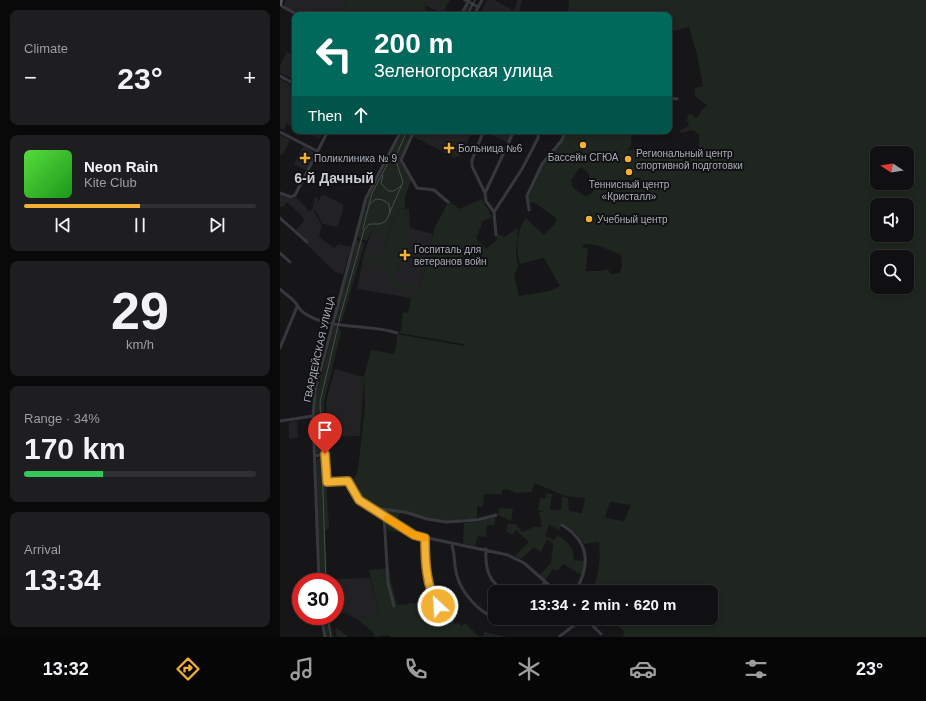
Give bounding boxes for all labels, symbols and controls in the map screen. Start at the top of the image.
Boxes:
icon: left [308,28,360,80]
text: 200 m [374,28,453,59]
text: Climate [24,41,68,56]
text: Зеленогорская улица [374,61,552,81]
text: 23° [117,62,163,95]
text: − [24,65,37,90]
text: + [243,65,256,90]
icon: ahead [350,104,372,126]
text: Then [308,107,342,124]
marker: Бассейн СГЮА [578,140,588,150]
marker: Больница №6 [443,142,455,154]
place label: Больница №6 [458,143,523,154]
north arrow [870,146,914,190]
map controls [870,146,914,294]
place label: Региональный центр спортивной подготовки [636,148,743,171]
marker: Поликлиника № 9 [299,152,311,164]
place label: Бассейн СГЮА [548,152,619,163]
place label: Поликлиника № 9 [314,153,397,164]
marker: Региональный центр спортивной подготовки [623,154,633,164]
text: Neon Rain [84,158,158,175]
marker: Теннисный центр «Кристалл» [624,167,634,177]
district label: 6-й Дачный [294,170,374,186]
text: Kite Club [84,175,137,190]
place label: Теннисный центр «Кристалл» [589,179,670,202]
button: sound [870,198,914,242]
icon: previous [52,214,74,236]
icon: pause [129,214,151,236]
icon: next [206,214,228,236]
marker: Учебный центр [584,214,594,224]
place label: Учебный центр [597,214,668,225]
place label: Госпиталь для ветеранов войн [414,244,487,267]
marker: Госпиталь для ветеранов войн [399,249,411,261]
button: search [870,250,914,294]
text: 29 [111,282,169,340]
street label: ГВАРДЕЙСКАЯ УЛИЦА [300,294,337,403]
text: km/h [126,337,154,352]
text: Range · 34% [24,411,100,426]
pin [308,413,342,454]
icon: arrive [314,419,336,441]
text: 170 km [24,432,126,465]
text: Arrival [24,542,61,557]
text: 13:34 [24,563,101,596]
speed limit sign: 30 [292,573,344,625]
position arrow [417,585,459,627]
text: 13:34 · 2 min · 620 m [530,596,676,613]
icon: directions [174,655,202,683]
icon: music [288,655,316,683]
icon: phone [402,655,430,683]
icon: climate [515,655,543,683]
icon: car [629,655,657,683]
icon: filters [742,655,770,683]
text: 13:32 [43,659,89,679]
text: 23° [856,659,883,679]

